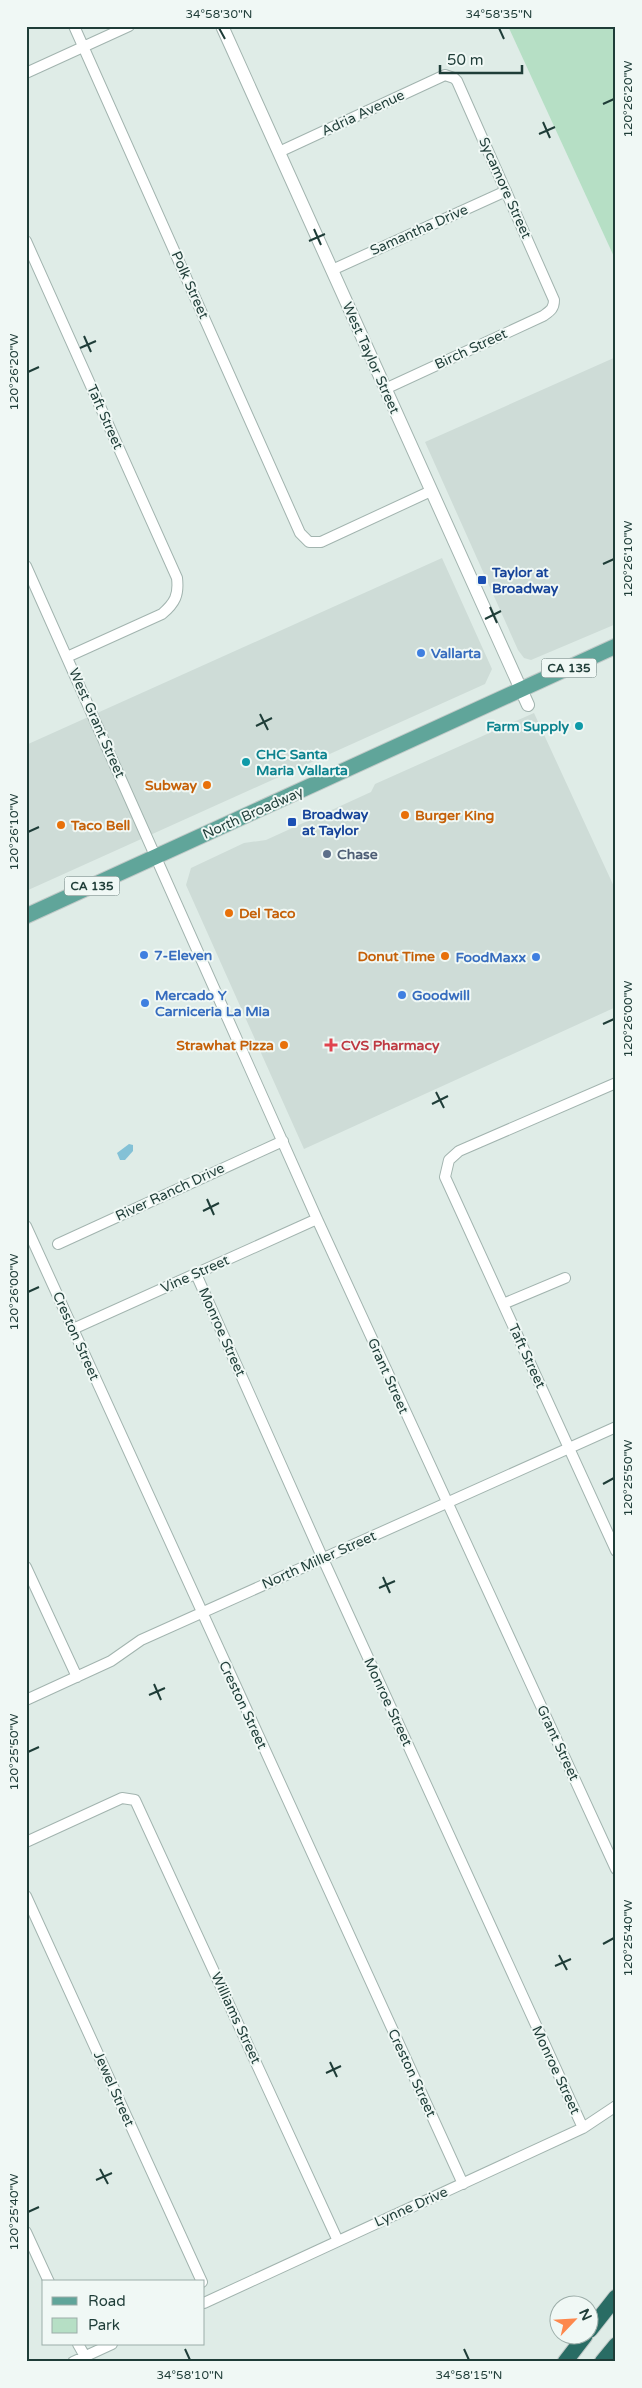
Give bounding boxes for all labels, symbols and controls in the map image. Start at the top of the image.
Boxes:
text: 34°58'30"N [186,7,253,21]
text: 34°58'35"N [466,7,533,21]
scale bar [440,42,522,74]
text: 50 m [447,51,484,69]
text: 120°26'20"W [621,60,635,138]
street label: Adria Avenue [319,86,407,140]
street label: Sycamore Street [475,135,535,242]
street label: Samantha Drive [367,201,471,259]
street label: Polk Street [167,248,213,322]
street label: West Taylor Street [339,299,404,417]
street label: Birch Street [432,325,510,373]
text: 120°26'20"W [7,333,21,411]
street label: Taft Street [83,382,127,453]
text: 120°26'10"W [621,520,635,598]
place label: Taylor at Broadway [491,564,559,597]
marker: Taylor at Broadway [476,574,488,586]
place label: Vallarta [431,645,481,662]
marker: Vallarta [415,647,427,659]
road number: CA 135 [542,658,596,678]
street label: West Grant Street [65,666,129,781]
place label: Farm Supply [486,718,569,735]
marker: Farm Supply [573,720,585,732]
place label: CHC Santa Maria Vallarta [256,746,348,779]
marker: CHC Santa Maria Vallarta [240,756,252,768]
place label: Subway [145,777,197,794]
marker: Subway [201,779,213,791]
street label: North Broadway [200,783,307,843]
text: 120°26'10"W [7,793,21,871]
place label: Broadway at Taylor [302,806,369,839]
place label: Burger King [415,807,494,824]
marker: Burger King [399,809,411,821]
marker: Broadway at Taylor [286,816,298,828]
place label: Taco Bell [70,817,130,834]
marker: Taco Bell [55,819,67,831]
place label: Chase [337,846,378,863]
marker: Chase [321,848,333,860]
road number: CA 135 [64,876,120,896]
place label: Del Taco [239,905,296,922]
marker: Del Taco [223,907,235,919]
place label: 7-Eleven [154,947,212,964]
place label: Donut Time [358,948,435,965]
marker: 7-Eleven [138,949,150,961]
place label: FoodMaxx [456,949,526,966]
marker: Donut Time [439,950,451,962]
marker: FoodMaxx [530,951,542,963]
text: 120°26'00"W [621,980,635,1058]
place label: Mercado Y Carniceria La Mia [155,987,270,1020]
place label: Goodwill [412,987,470,1004]
marker: Goodwill [396,989,408,1001]
marker: Mercado Y Carniceria La Mia [139,997,151,1009]
place label: Strawhat Pizza [176,1037,274,1054]
place label: CVS Pharmacy [341,1037,440,1054]
marker: Strawhat Pizza [278,1039,290,1051]
marker: CVS Pharmacy [325,1039,337,1051]
street label: River Ranch Drive [113,1159,227,1225]
street label: Vine Street [158,1251,232,1297]
text: 120°26'00"W [7,1253,21,1331]
street label: Monroe Street [195,1285,249,1380]
street label: Creston Street [49,1289,103,1384]
street label: Taft Street [505,1321,550,1392]
street label: Grant Street [364,1335,413,1417]
text: 120°25'50"W [621,1439,635,1517]
street label: North Miller Street [259,1527,379,1593]
street label: Monroe Street [360,1655,416,1750]
street label: Creston Street [215,1658,271,1752]
street label: Grant Street [533,1703,583,1784]
text: 120°25'50"W [7,1713,21,1791]
text: 120°25'40"W [621,1899,635,1977]
street label: Williams Street [207,1970,265,2067]
street label: Monroe Street [528,2023,584,2118]
street label: Creston Street [384,2026,440,2120]
street label: Jewel Street [90,2049,138,2130]
text: 120°25'40"W [7,2173,21,2251]
street label: Lynne Drive [372,2183,450,2231]
legend [42,2280,205,2346]
text: Road [88,2292,126,2310]
north arrow [550,2296,600,2346]
text: N [575,2306,595,2323]
text: Park [88,2316,120,2334]
text: 34°58'10"N [157,2368,224,2382]
text: 34°58'15"N [436,2368,503,2382]

